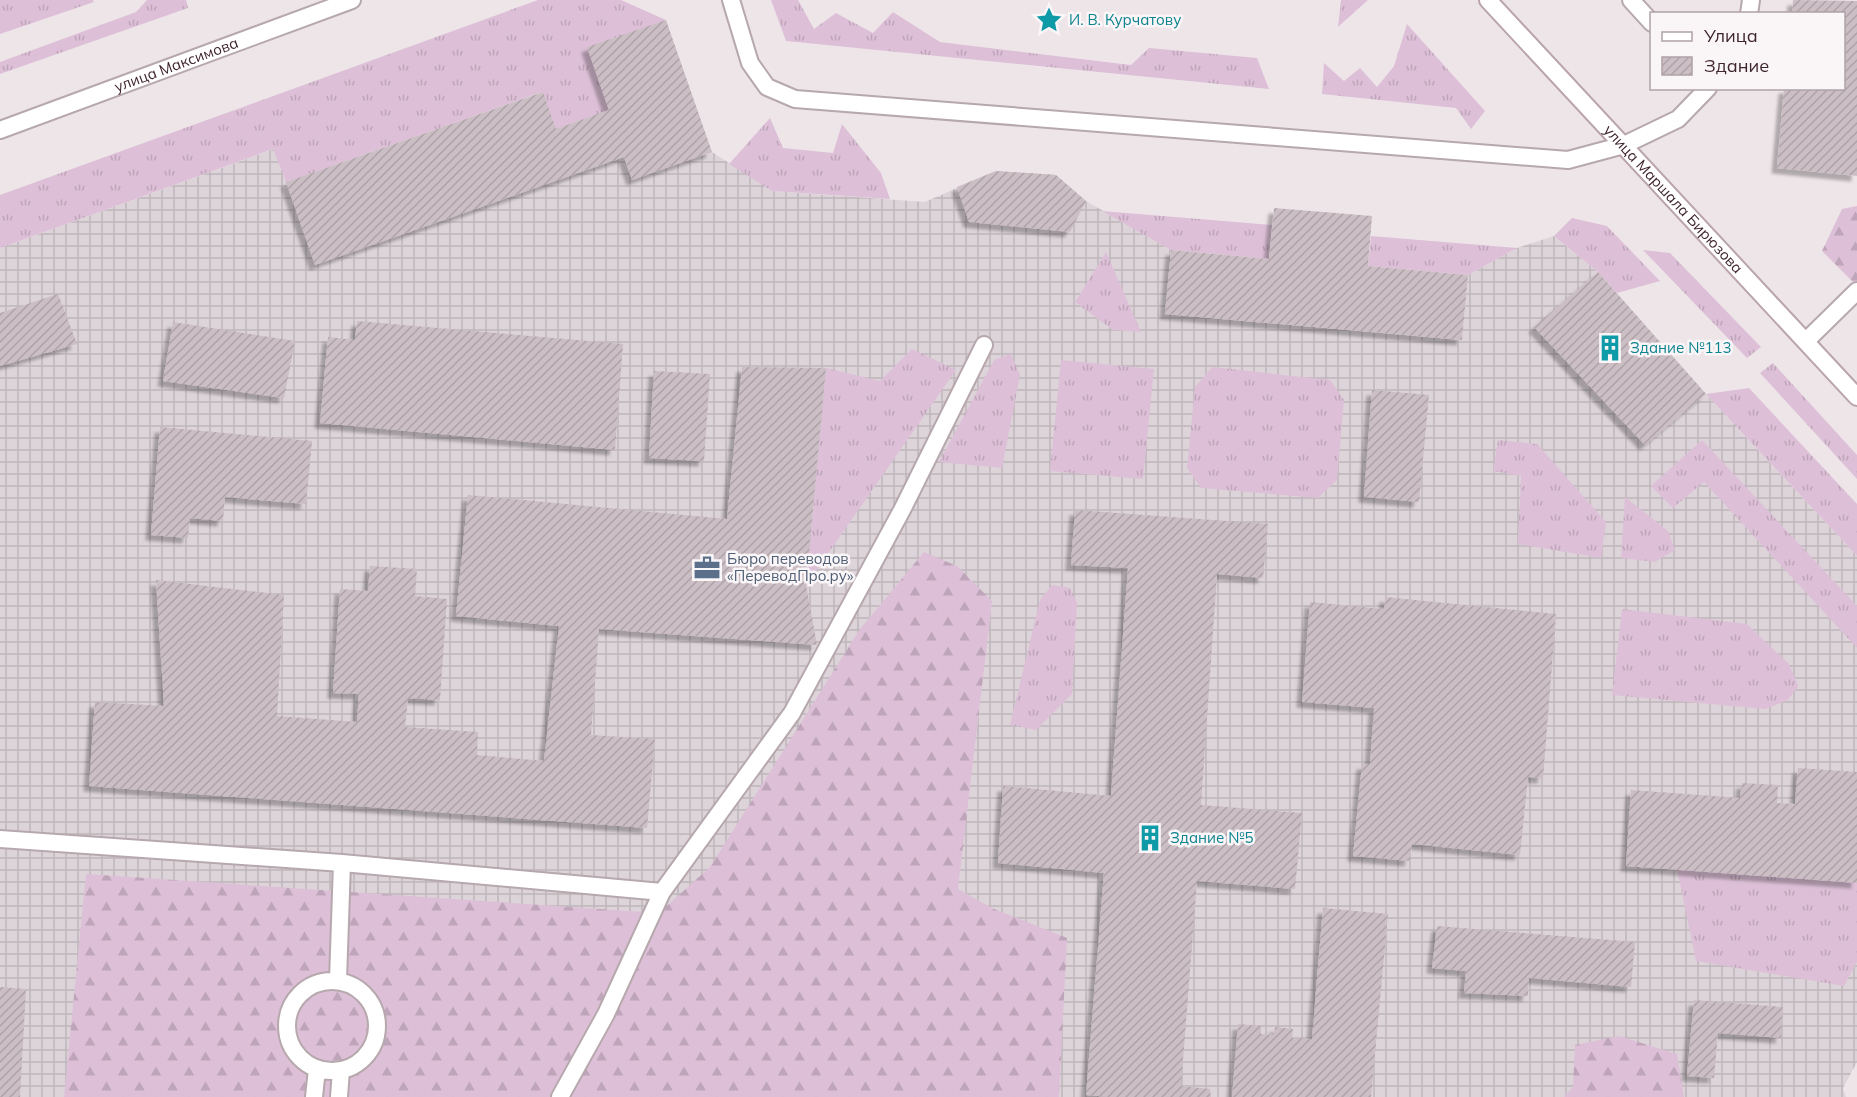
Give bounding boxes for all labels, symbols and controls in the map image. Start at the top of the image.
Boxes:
place icon: И. В. Курчатову [1034,5,1064,35]
place label: И. В. Курчатову [1069,10,1181,29]
legend [1650,12,1845,90]
text: Улица [1703,24,1758,47]
street label: улица Максимова [112,33,241,96]
text: Здание [1704,54,1769,77]
street label: улица Маршала Бирюзова [1600,121,1747,277]
building icon: Здание №113 [1595,333,1625,363]
place label: Здание №113 [1630,338,1731,357]
place label: Бюро переводов «ПереводПро.ру» [727,549,854,585]
office icon: Бюро переводов «ПереводПро.ру» [692,553,722,583]
building icon: Здание №5 [1135,823,1165,853]
place label: Здание №5 [1170,828,1253,847]

